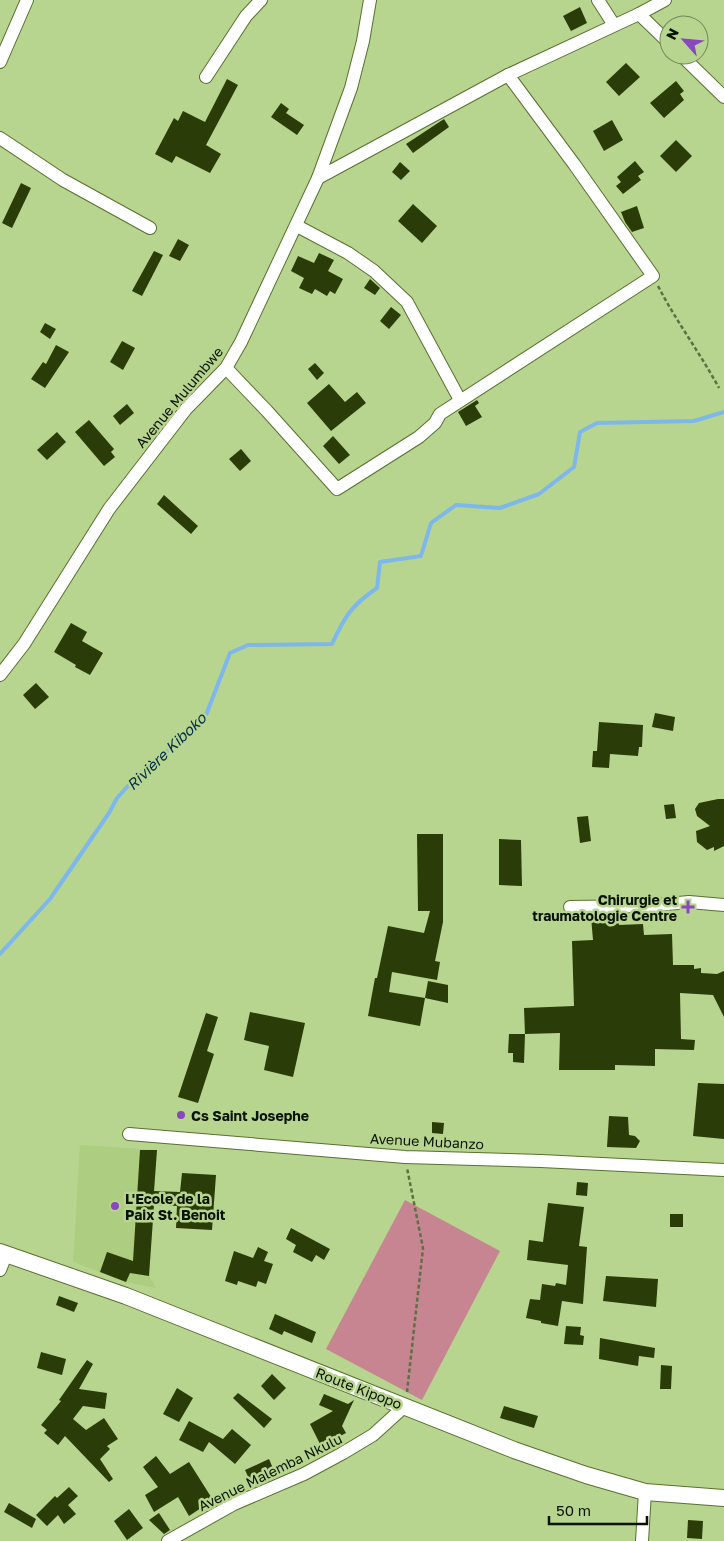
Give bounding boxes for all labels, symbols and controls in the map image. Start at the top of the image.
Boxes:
north arrow [659,15,709,65]
text: N [662,25,682,42]
street label: Avenue Mulumbwe [132,343,226,451]
water label: Rivière Kiboko [123,708,210,793]
place label: Chirurgie et traumatologie Centre [532,891,677,924]
marker: Chirurgie et traumatologie Centre [681,900,695,914]
place label: Cs Saint Josephe [191,1107,309,1124]
marker: Cs Saint Josephe [175,1109,187,1121]
street label: Avenue Mubanzo [370,1130,484,1152]
place label: L'Ecole de la Paix St. Benoit [125,1190,226,1223]
marker: L'Ecole de la Paix St. Benoit [109,1200,121,1212]
street label: Route Kipopo [314,1364,404,1412]
street label: Avenue Malemba Nkulu [195,1430,345,1514]
scale bar [549,1494,646,1526]
text: 50 m [556,1501,591,1519]

